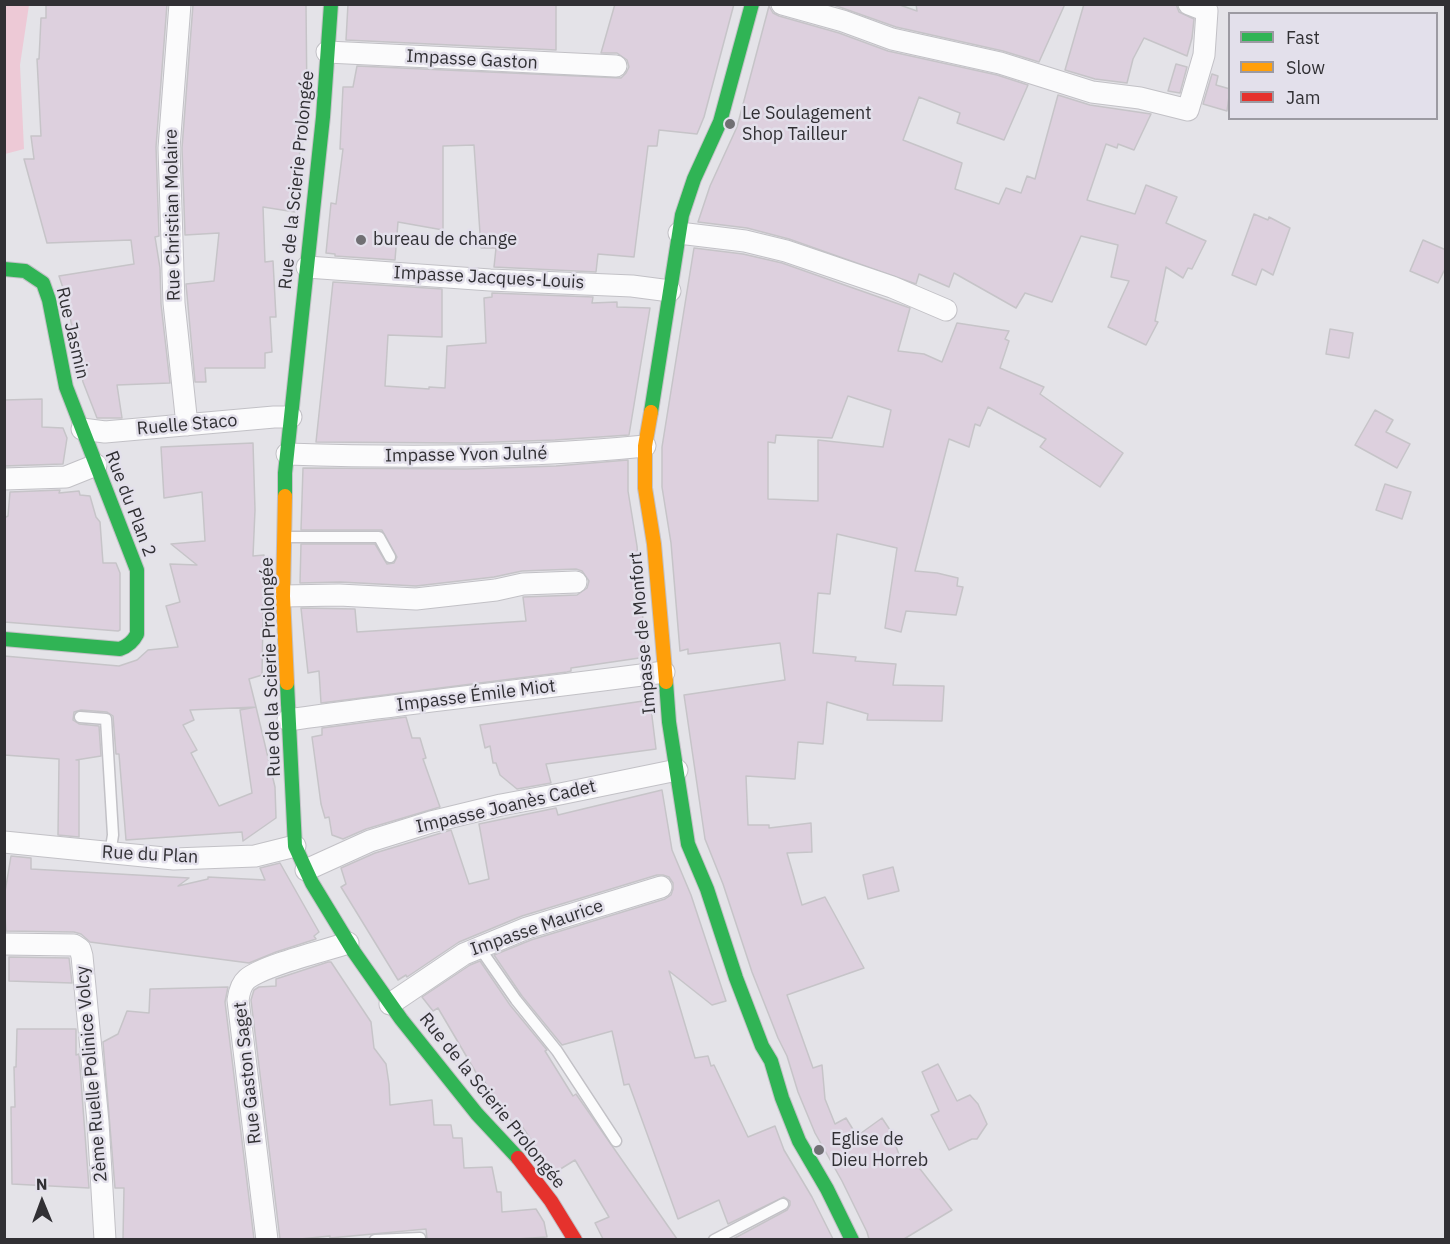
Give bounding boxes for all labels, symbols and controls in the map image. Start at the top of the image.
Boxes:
legend [1228,12,1438,120]
text: Fast [1286,26,1320,49]
street label: Impasse Gaston [406,46,538,74]
text: Slow [1286,56,1325,79]
street label: Rue de la Scierie Prolongée [275,69,319,291]
text: Jam [1286,86,1321,109]
place label: Le Soulagement Shop Tailleur [742,103,872,146]
marker: Le Soulagement Shop Tailleur [723,117,737,131]
street label: Rue Christian Molaire [161,129,185,301]
place label: bureau de change [373,229,517,251]
marker: bureau de change [354,233,368,247]
street label: Impasse Jacques-Louis [393,262,585,294]
street label: Rue Jasmin [51,285,93,381]
street label: Ruelle Staco [136,410,238,440]
street label: Impasse Yvon Julné [385,443,547,467]
street label: Rue du Plan 2 [100,448,160,560]
street label: Impasse de Monfort [625,551,661,715]
street label: Rue de la Scierie Prolongée [256,557,286,777]
street label: Impasse Émile Miot [395,676,557,716]
street label: Impasse Joanès Cadet [414,776,598,838]
street label: Rue du Plan [101,842,199,868]
street label: Impasse Maurice [468,895,606,961]
street label: 2ème Ruelle Polinice Volcy [72,965,112,1183]
street label: Rue Gaston Saget [230,1001,266,1145]
street label: Rue de la Scierie Prolongée [414,1009,570,1193]
place label: Eglise de Dieu Horreb [831,1129,928,1172]
marker: Eglise de Dieu Horreb [812,1143,826,1157]
north arrow [12,1172,72,1232]
text: N [36,1174,48,1194]

